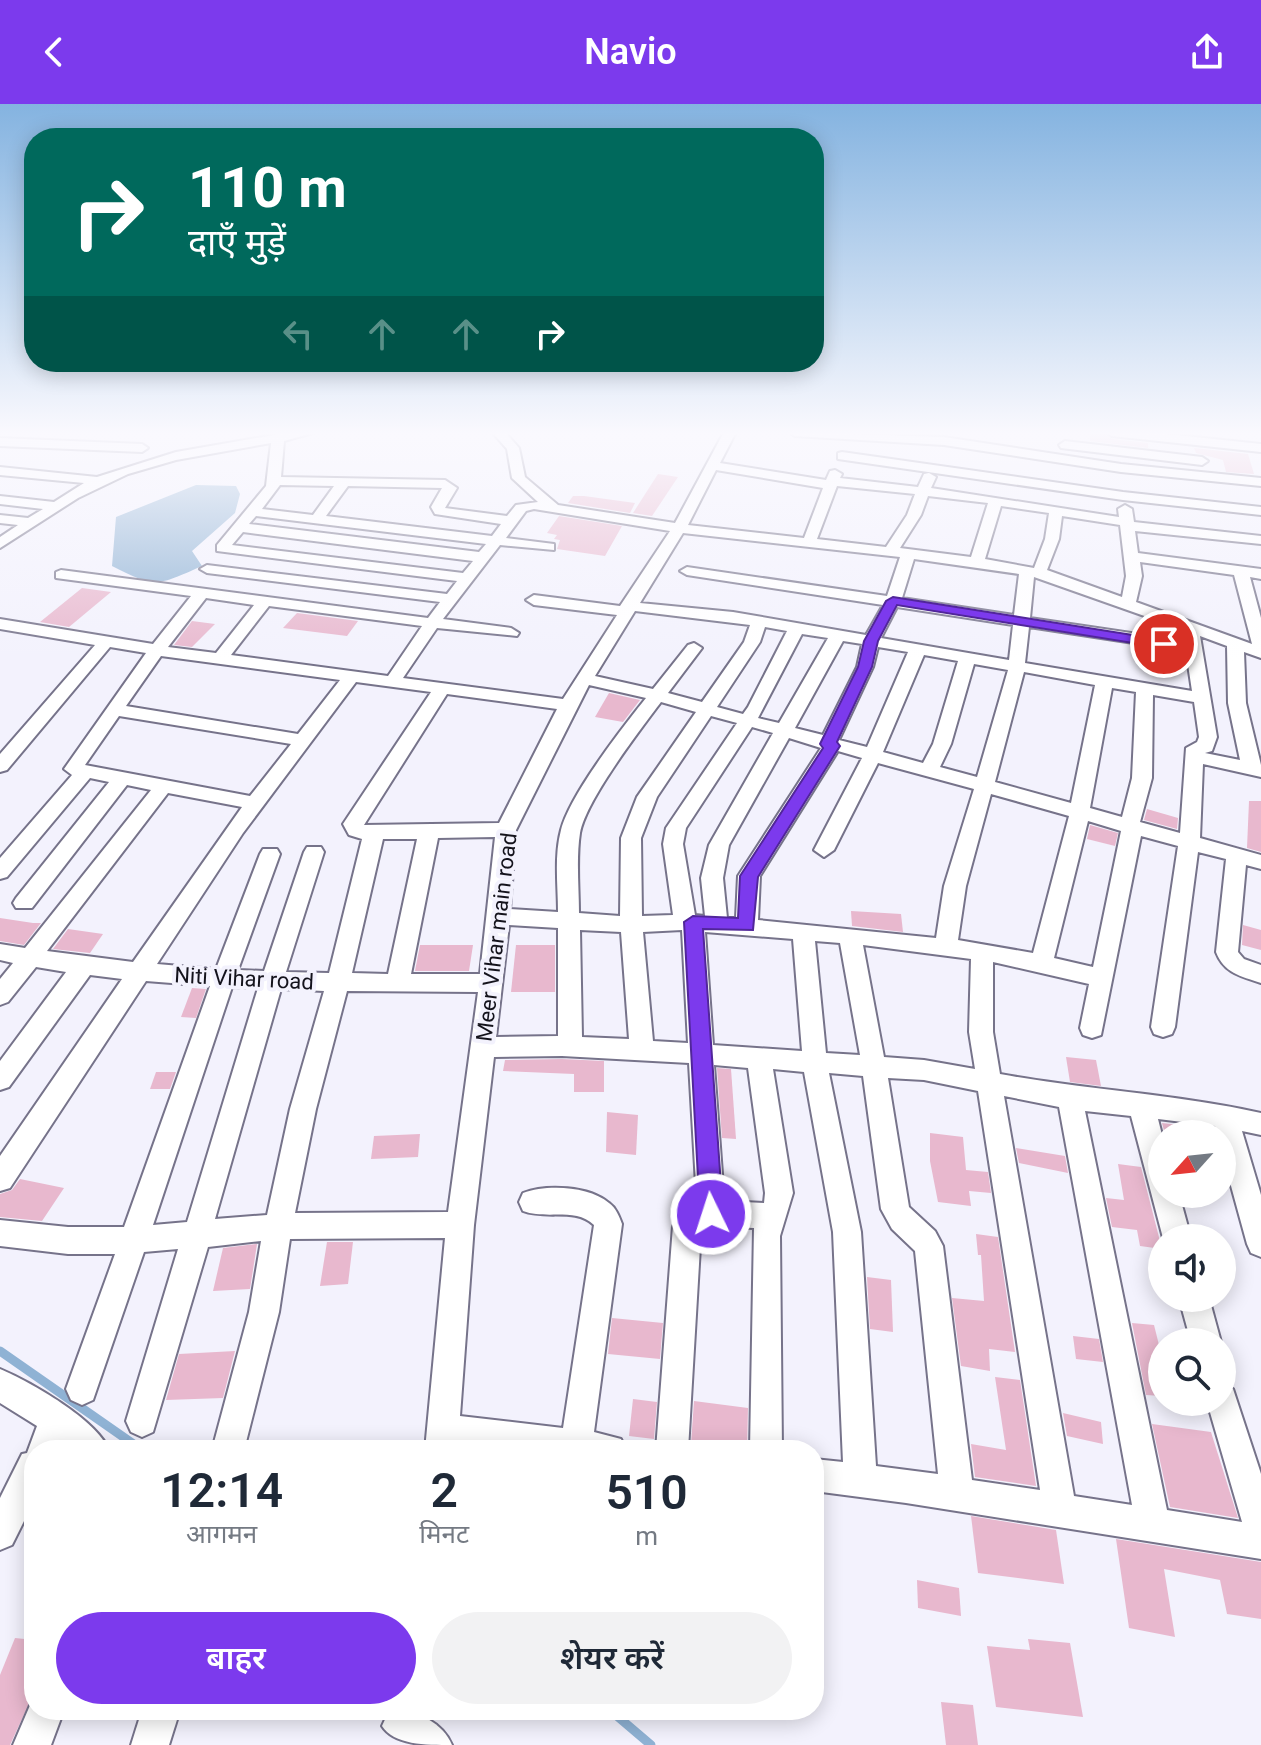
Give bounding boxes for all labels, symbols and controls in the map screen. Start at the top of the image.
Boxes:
icon: back [32,30,76,74]
icon: share [1185,30,1229,74]
text: Navio [584,31,677,73]
text: 110 m [188,155,347,221]
icon: right [56,160,160,264]
text: दाएँ मुड़ें [188,222,286,264]
icon: left [276,312,320,356]
icon: ahead [360,312,404,356]
icon: ahead [444,312,488,356]
icon: right [528,312,572,356]
pin [1130,610,1198,678]
icon: arrive [1142,622,1186,666]
street label: Meer Vihar main road [471,831,522,1043]
street label: Niti Vihar road [174,962,314,995]
north arrow [1148,1120,1236,1208]
map controls [1148,1120,1236,1416]
position arrow [669,1172,753,1256]
button: sound [1148,1224,1236,1312]
button: search [1148,1328,1236,1416]
text: 12:14 [160,1462,283,1519]
text: 2 [431,1462,458,1519]
text: 510 [605,1464,688,1521]
text: आगमन [186,1519,257,1549]
text: मिनट [419,1519,469,1549]
text: m [635,1521,658,1551]
button: बाहर [56,1612,416,1704]
button: शेयर करें [432,1612,792,1704]

